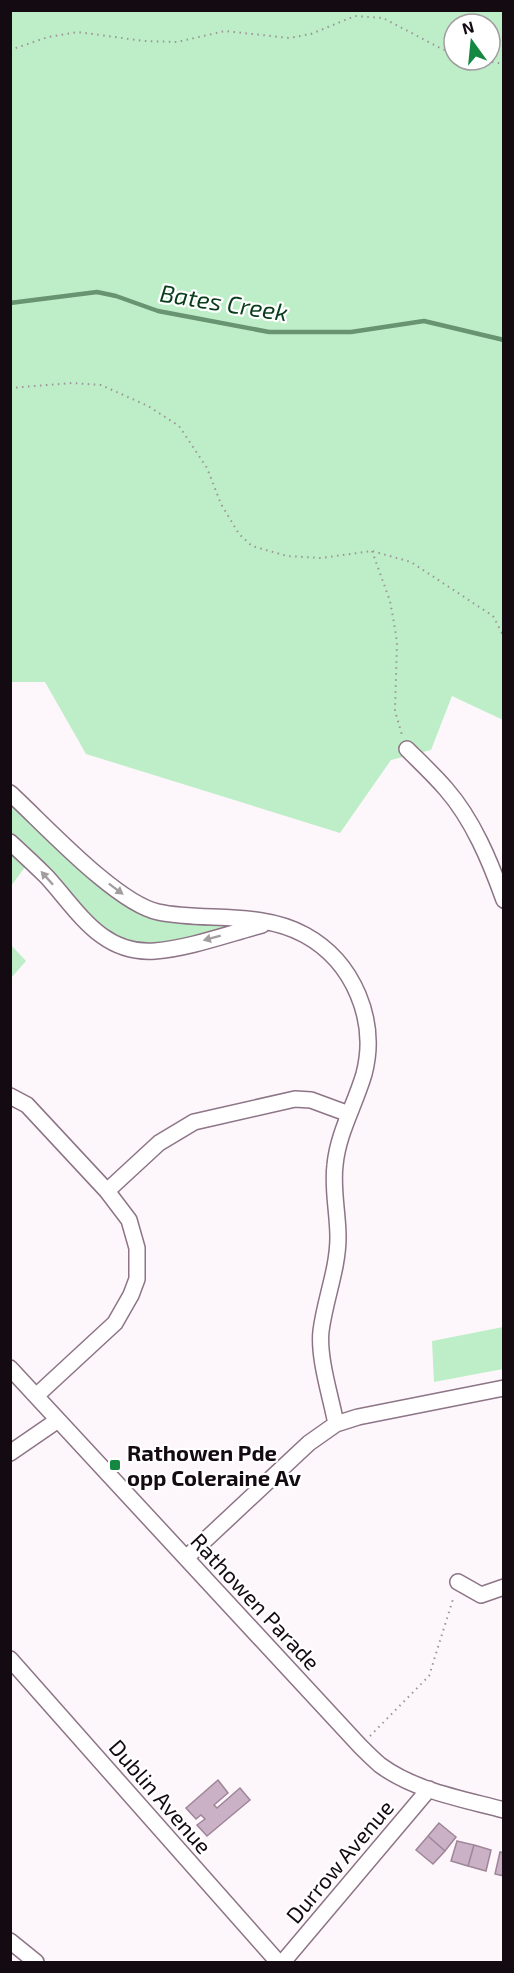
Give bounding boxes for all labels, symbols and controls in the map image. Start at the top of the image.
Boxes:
north arrow [442,12,502,72]
text: N [460,16,476,38]
water label: Bates Creek [158,278,290,326]
one-way arrow [40,871,54,885]
one-way arrow [109,882,124,894]
one-way arrow [202,934,220,943]
place label: Rathowen Pde opp Coleraine Av [127,1439,301,1490]
marker: Rathowen Pde opp Coleraine Av [108,1458,122,1472]
street label: Rathowen Parade [186,1527,326,1675]
street label: Dublin Avenue [104,1734,218,1858]
street label: Durrow Avenue [280,1794,398,1928]

